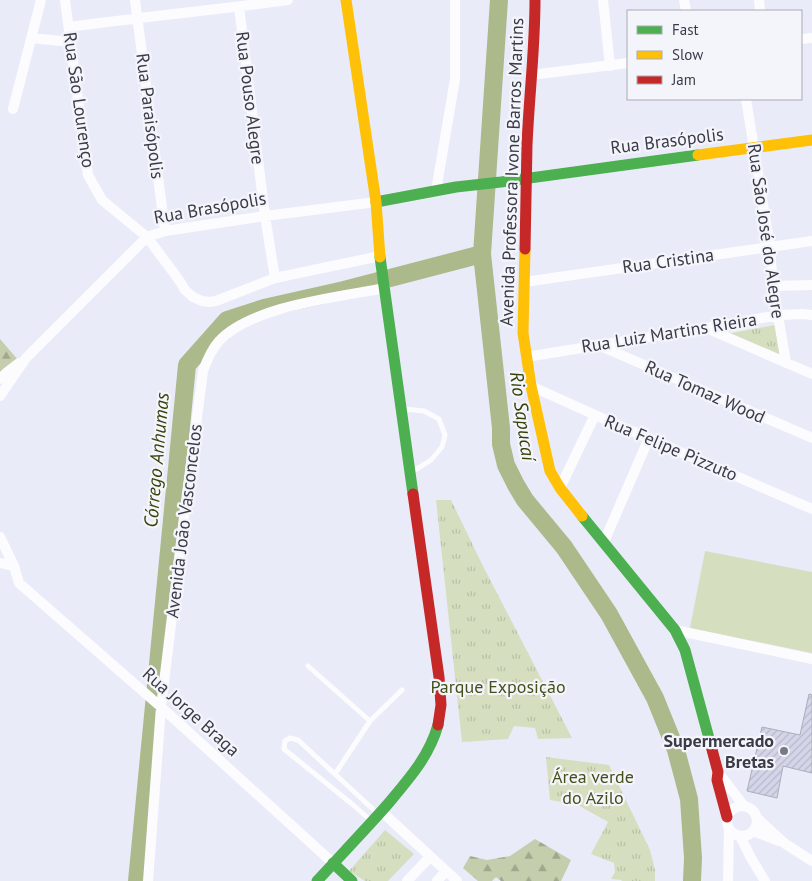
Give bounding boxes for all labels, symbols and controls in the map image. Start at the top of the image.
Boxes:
legend [627,10,802,100]
street label: Avenida Professora Ivone Barros Martins [495,17,528,327]
text: Fast [672,20,699,39]
street label: Rua Pouso Alegre [231,30,270,166]
street label: Rua São Lourenço [59,31,100,169]
text: Slow [672,45,703,64]
street label: Rua Paraisópolis [131,52,170,180]
text: Jam [671,70,696,89]
street label: Rua Brasópolis [609,122,725,159]
street label: Rua São José do Alegre [743,142,790,320]
street label: Rua Brasópolis [152,186,268,229]
street label: Rua Cristina [621,243,715,278]
street label: Rua Luiz Martins Rieira [580,307,758,358]
street label: Rua Tomaz Wood [641,355,769,428]
water label: Rio Sapucaí [505,370,541,464]
water label: Córrego Anhumas [138,391,174,528]
street label: Rua Felipe Pizzuto [601,409,741,486]
street label: Avenida João Vasconcelos [160,422,207,619]
street label: Rua Jorge Braga [138,662,245,761]
park label: Parque Exposição [430,675,566,698]
place label: Supermercado Bretas [664,729,774,773]
marker: Supermercado Bretas [778,745,790,757]
park label: Área verde do Azilo [552,765,634,809]

